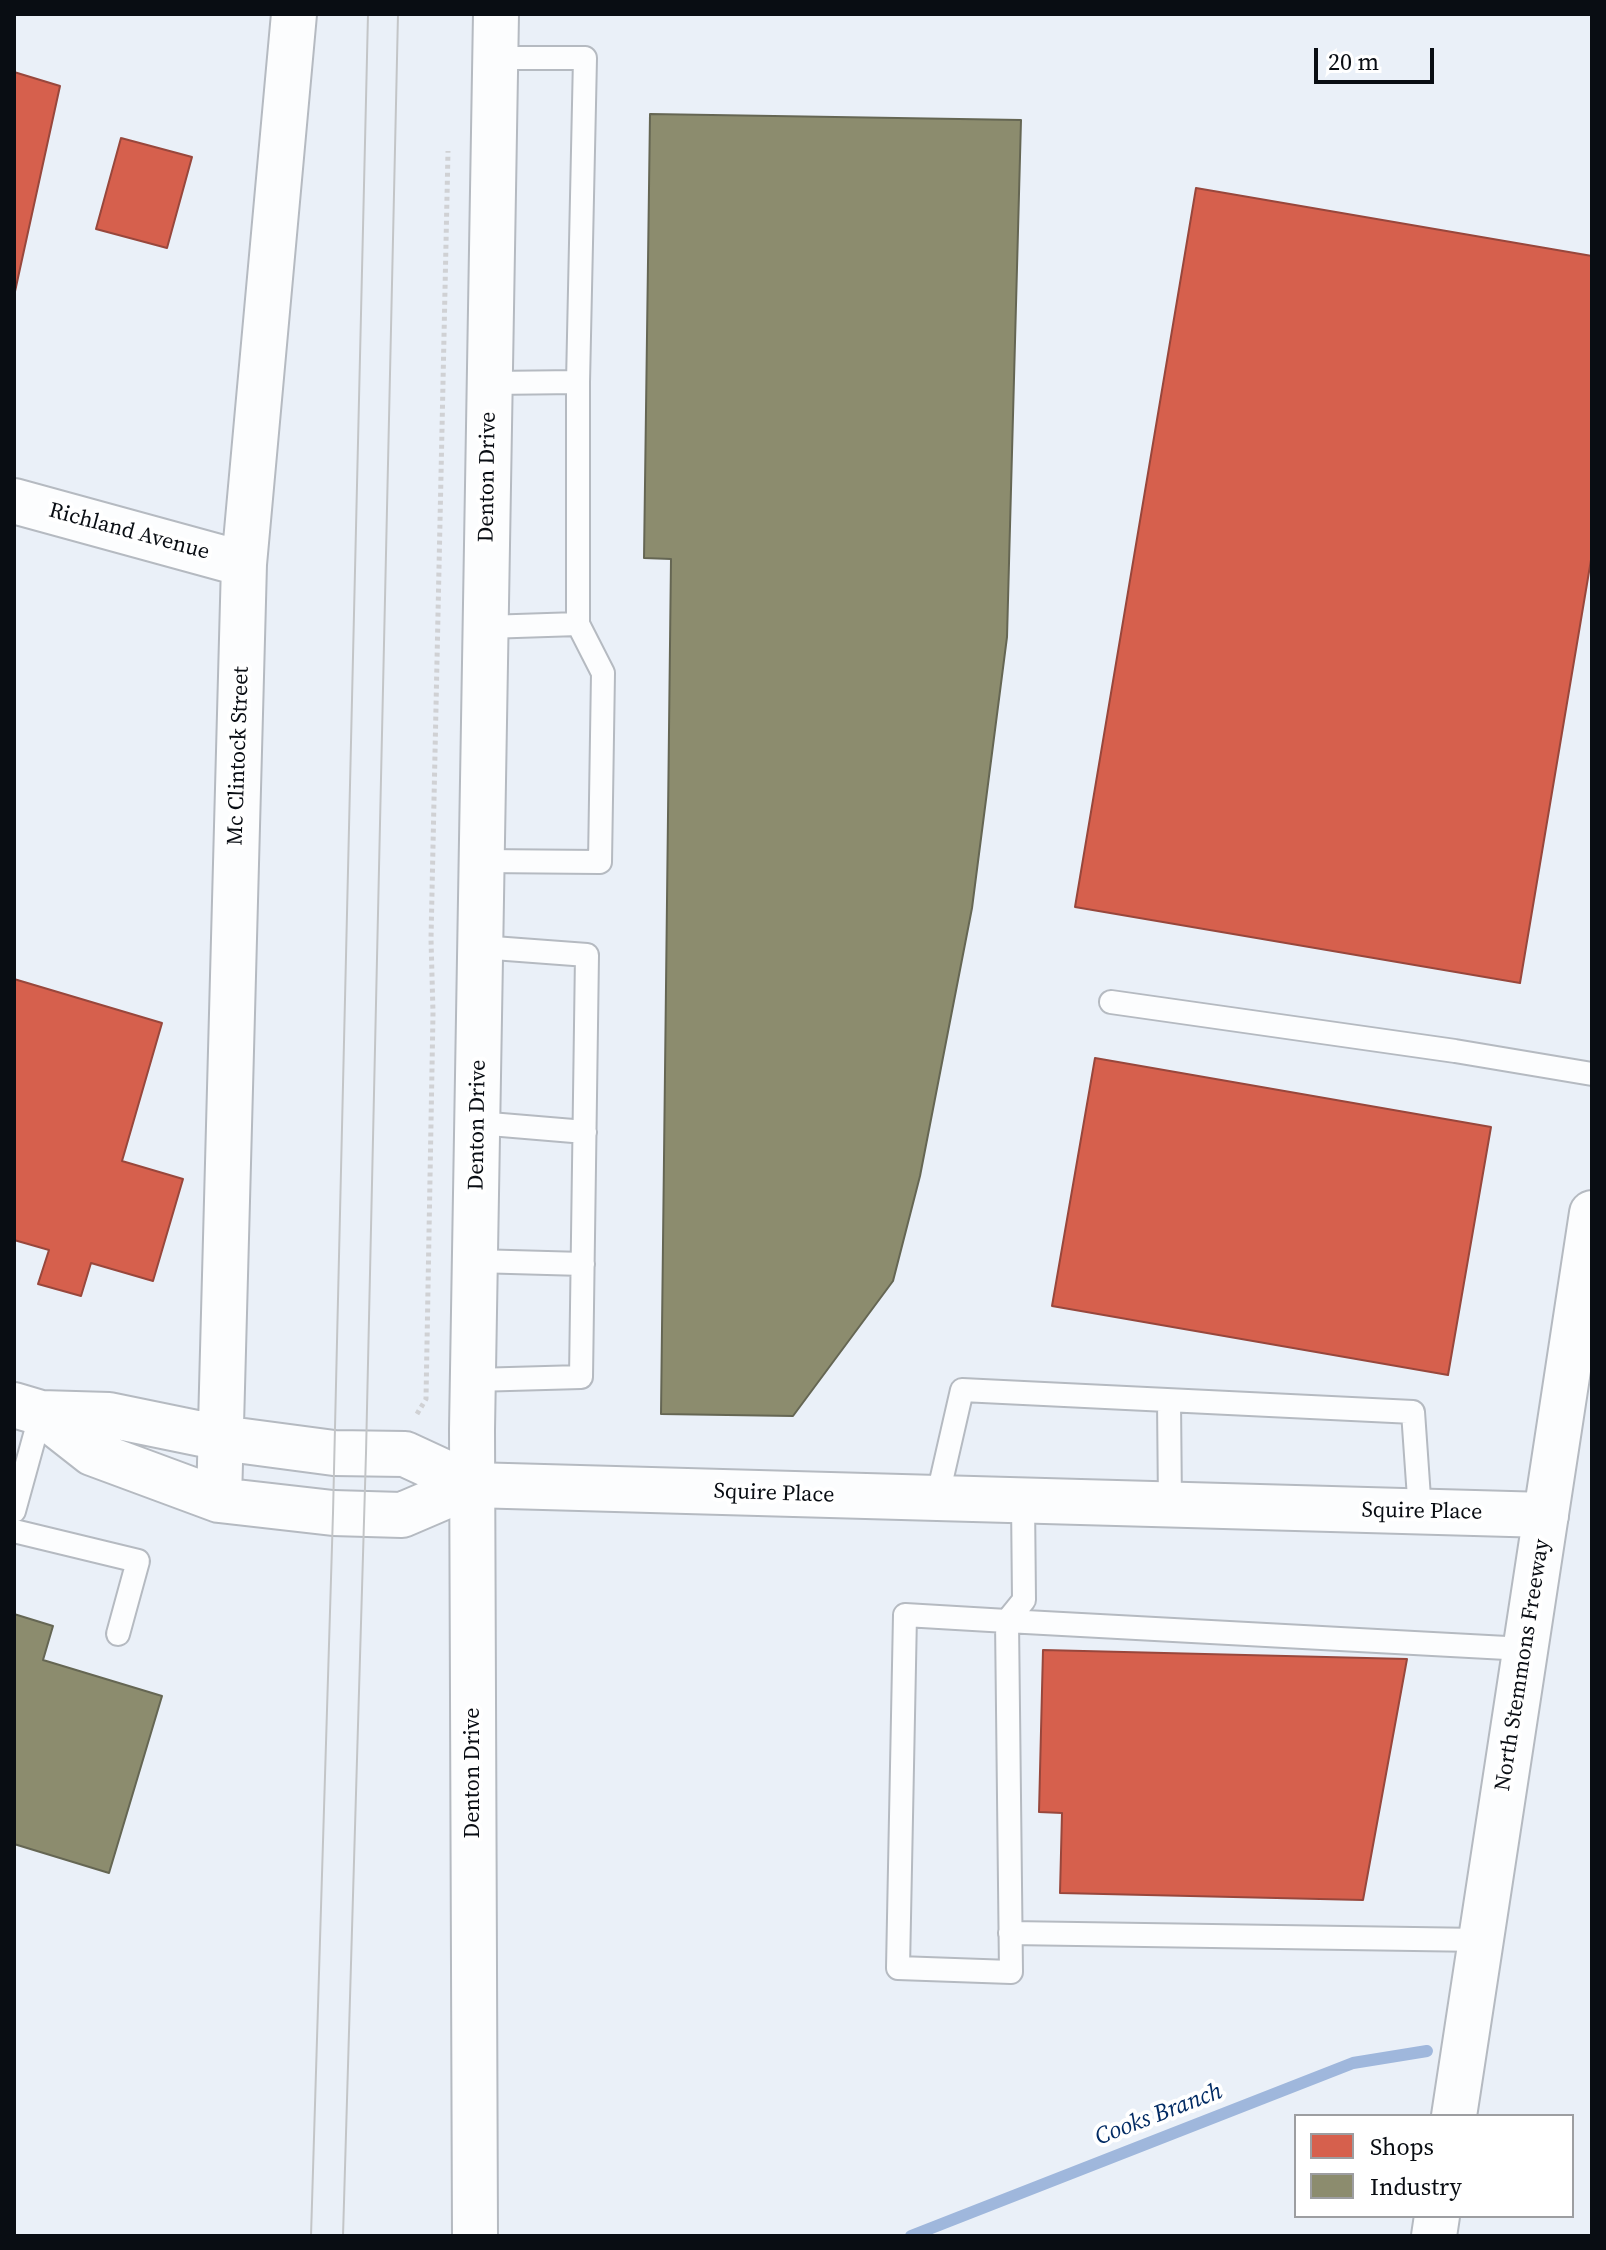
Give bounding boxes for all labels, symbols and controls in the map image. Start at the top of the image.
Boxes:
scale bar [1318,32,1438,82]
text: 20 m [1328,45,1379,78]
street label: Denton Drive [474,411,502,543]
street label: Richland Avenue [46,498,212,566]
street label: Mc Clintock Street [223,666,255,846]
street label: Denton Drive [464,1059,492,1191]
street label: Squire Place [713,1479,835,1509]
street label: Squire Place [1361,1498,1483,1526]
street label: North Stemmons Freeway [1490,1537,1556,1793]
street label: Denton Drive [460,1708,486,1838]
water label: Cooks Branch [1091,2078,1227,2152]
legend [1294,2114,1574,2218]
text: Shops [1370,2130,1434,2163]
text: Industry [1370,2170,1462,2203]

